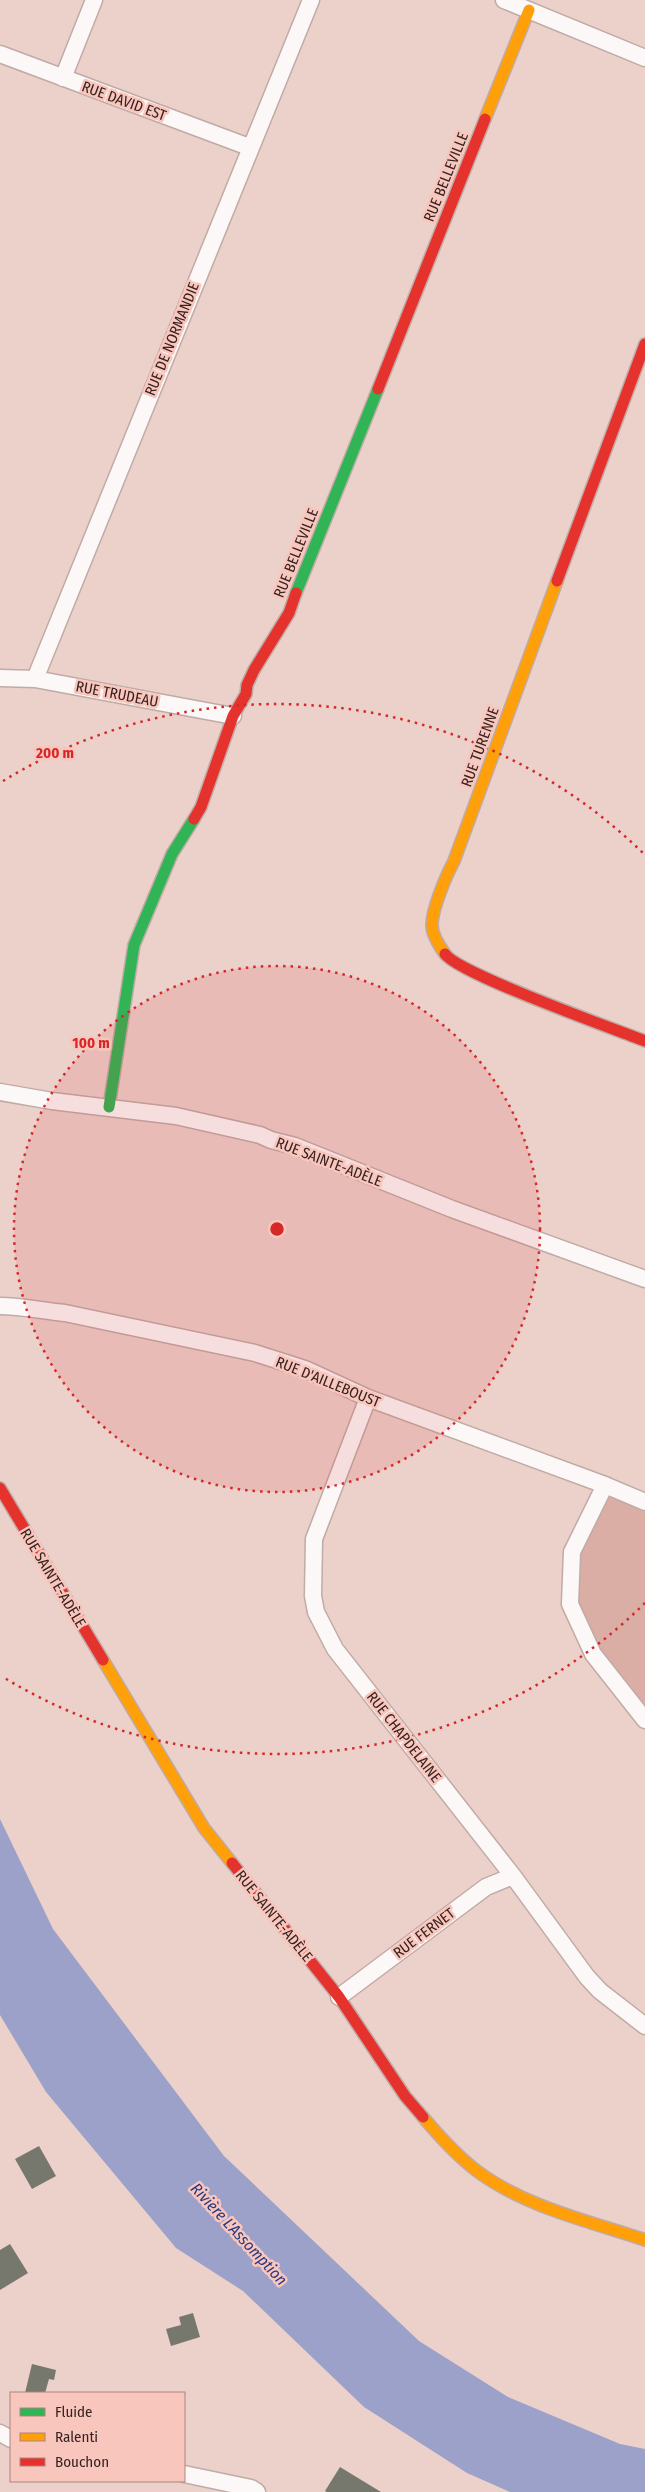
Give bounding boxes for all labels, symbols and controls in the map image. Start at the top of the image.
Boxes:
street label: RUE DAVID EST [79,77,169,125]
street label: RUE BELLEVILLE [420,130,472,224]
street label: RUE DE NORMANDIE [141,280,203,398]
street label: RUE BELLEVILLE [270,506,322,600]
street label: RUE TRUDEAU [74,677,160,711]
street label: RUE TURENNE [457,705,503,789]
text: 200 m [35,744,74,762]
text: 100 m [72,1034,110,1052]
street label: RUE SAINTE-ADÈLE [273,1134,385,1190]
centre of rings [268,1220,286,1238]
street label: RUE D'AILLEBOUST [273,1353,383,1411]
street label: RUE SAINTE-ADÈLE [16,1525,90,1631]
street label: RUE CHAPDELAINE [363,1688,445,1786]
street label: RUE SAINTE-ADÈLE [232,1867,316,1965]
street label: RUE FERNET [390,1904,458,1962]
water label: Rivière L'Assomption [187,2179,291,2289]
legend [10,2392,185,2482]
text: Fluide [55,2403,92,2421]
text: Ralenti [55,2428,98,2446]
text: Bouchon [55,2453,109,2471]

